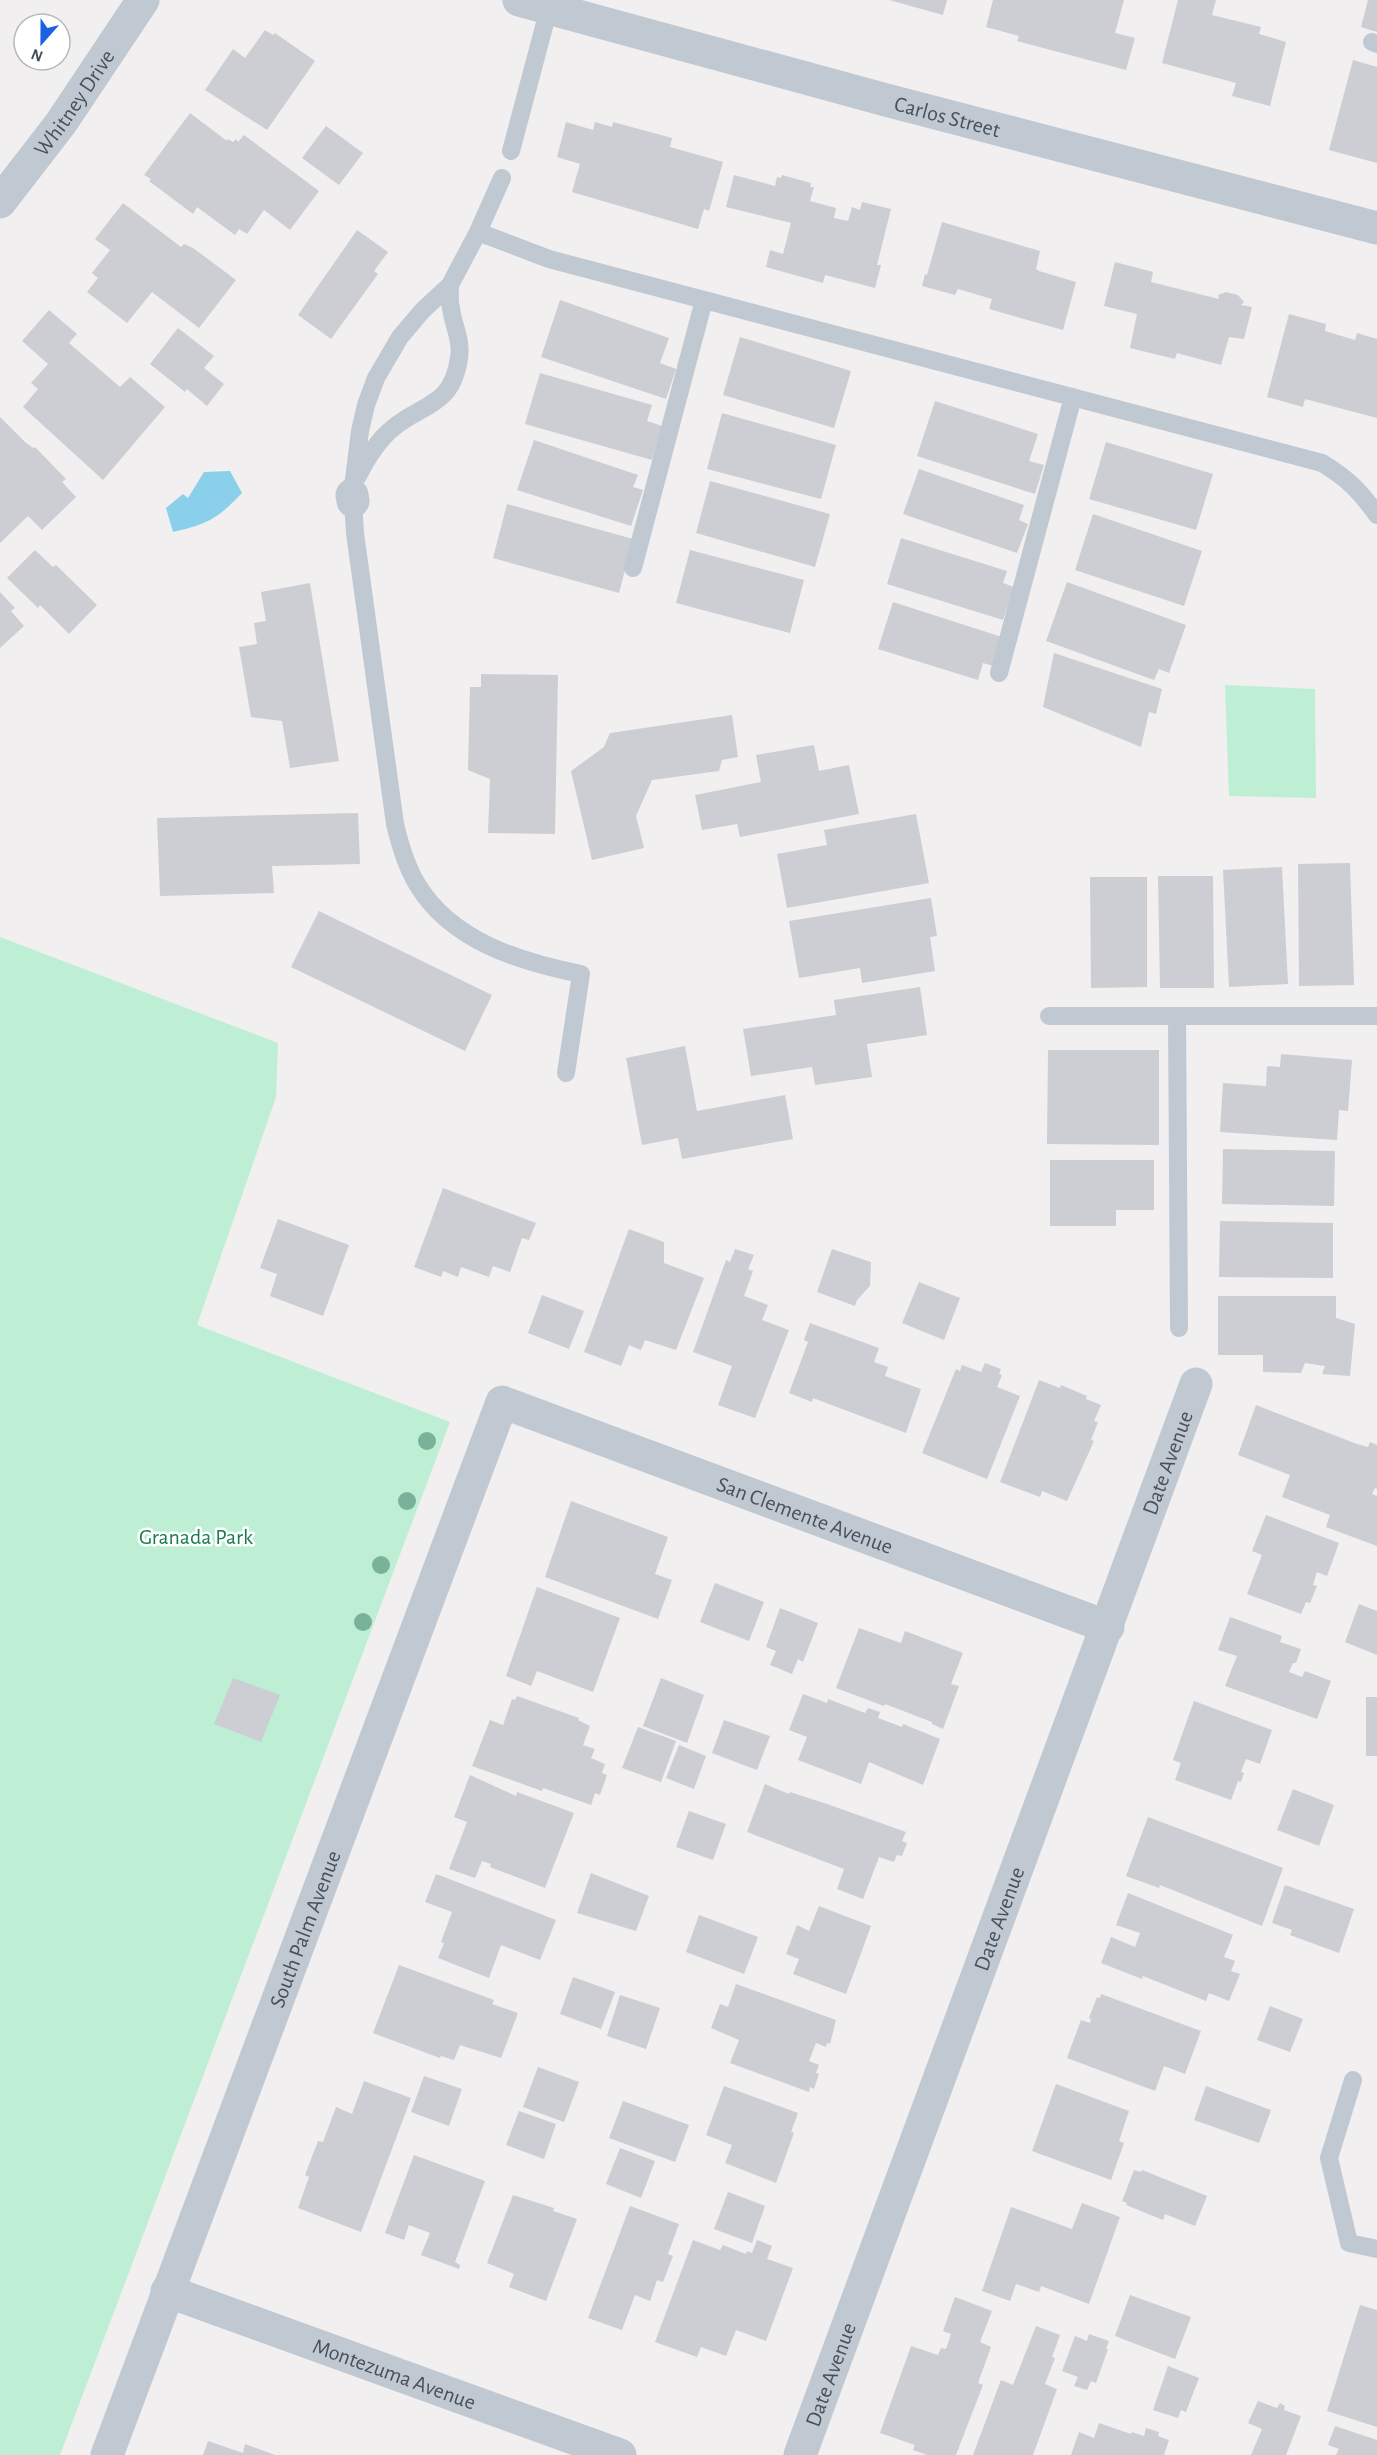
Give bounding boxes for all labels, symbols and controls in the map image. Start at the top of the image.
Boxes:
north arrow [12,12,72,72]
text: N [29,46,45,65]
street label: Whitney Drive [30,46,119,160]
street label: Carlos Street [892,93,1003,141]
street label: Date Avenue [1139,1408,1197,1518]
street label: San Clemente Avenue [714,1473,896,1558]
park label: Granada Park [139,1526,253,1548]
street label: South Palm Avenue [266,1848,345,2011]
street label: Date Avenue [970,1864,1029,1974]
street label: Date Avenue [802,2320,860,2430]
street label: Montezuma Avenue [310,2335,479,2414]

